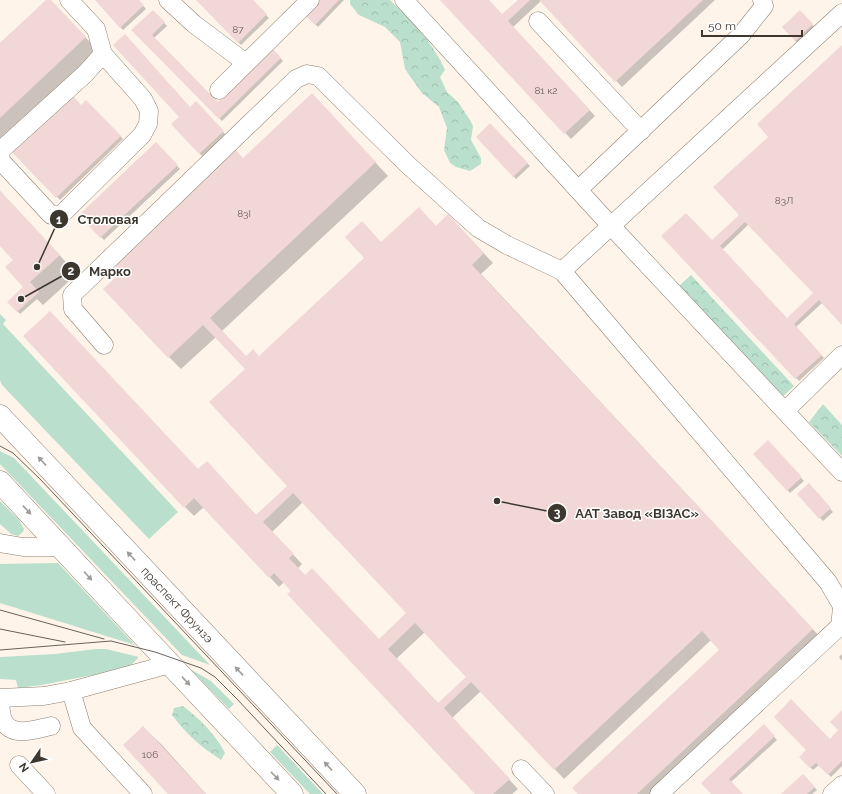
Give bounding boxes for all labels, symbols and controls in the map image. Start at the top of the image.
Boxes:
scale bar [702,12,802,38]
text: 50 m [708,19,736,33]
house number: 87 [232,24,244,35]
house number: 81 к2 [534,85,558,96]
house number: 83Л [775,195,793,206]
callout: Столовая [49,207,146,232]
house number: 83І [237,208,251,219]
text: Столовая [78,212,138,227]
text: 1 [56,213,62,227]
callout: Марко [61,259,139,284]
text: 2 [68,264,75,278]
text: Марко [89,264,131,279]
one-way arrow [38,455,47,466]
callout: ААТ Завод «ВІЗАС» [547,501,707,526]
one-way arrow [22,505,31,515]
text: 3 [554,506,561,520]
text: ААТ Завод «ВІЗАС» [575,506,699,521]
one-way arrow [127,551,136,560]
street label: праспект Фрунзэ [138,564,216,646]
one-way arrow [83,571,92,581]
one-way arrow [234,666,244,676]
one-way arrow [181,676,190,686]
north arrow [12,742,52,782]
house number: 106 [142,749,158,760]
text: N [16,760,32,774]
one-way arrow [323,761,333,771]
one-way arrow [270,771,280,781]

